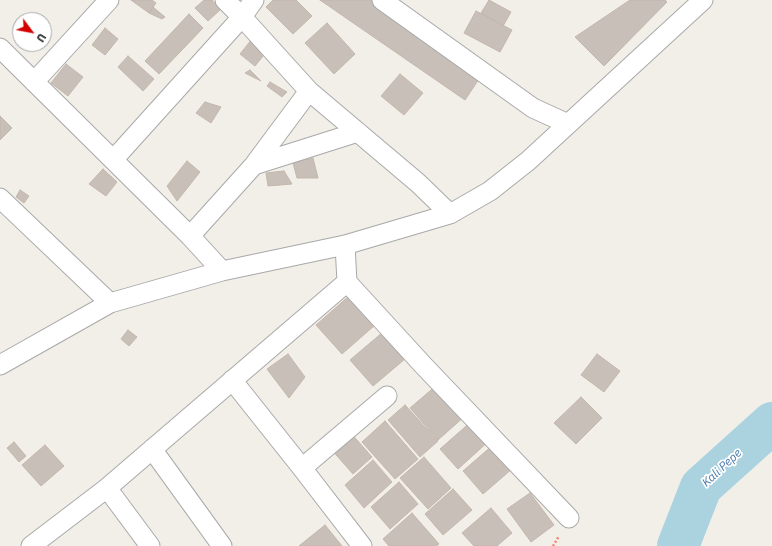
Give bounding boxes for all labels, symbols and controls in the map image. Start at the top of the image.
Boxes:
north arrow [12,12,52,52]
text: U [33,31,49,45]
water label: Kali Pepe [699,446,745,490]

